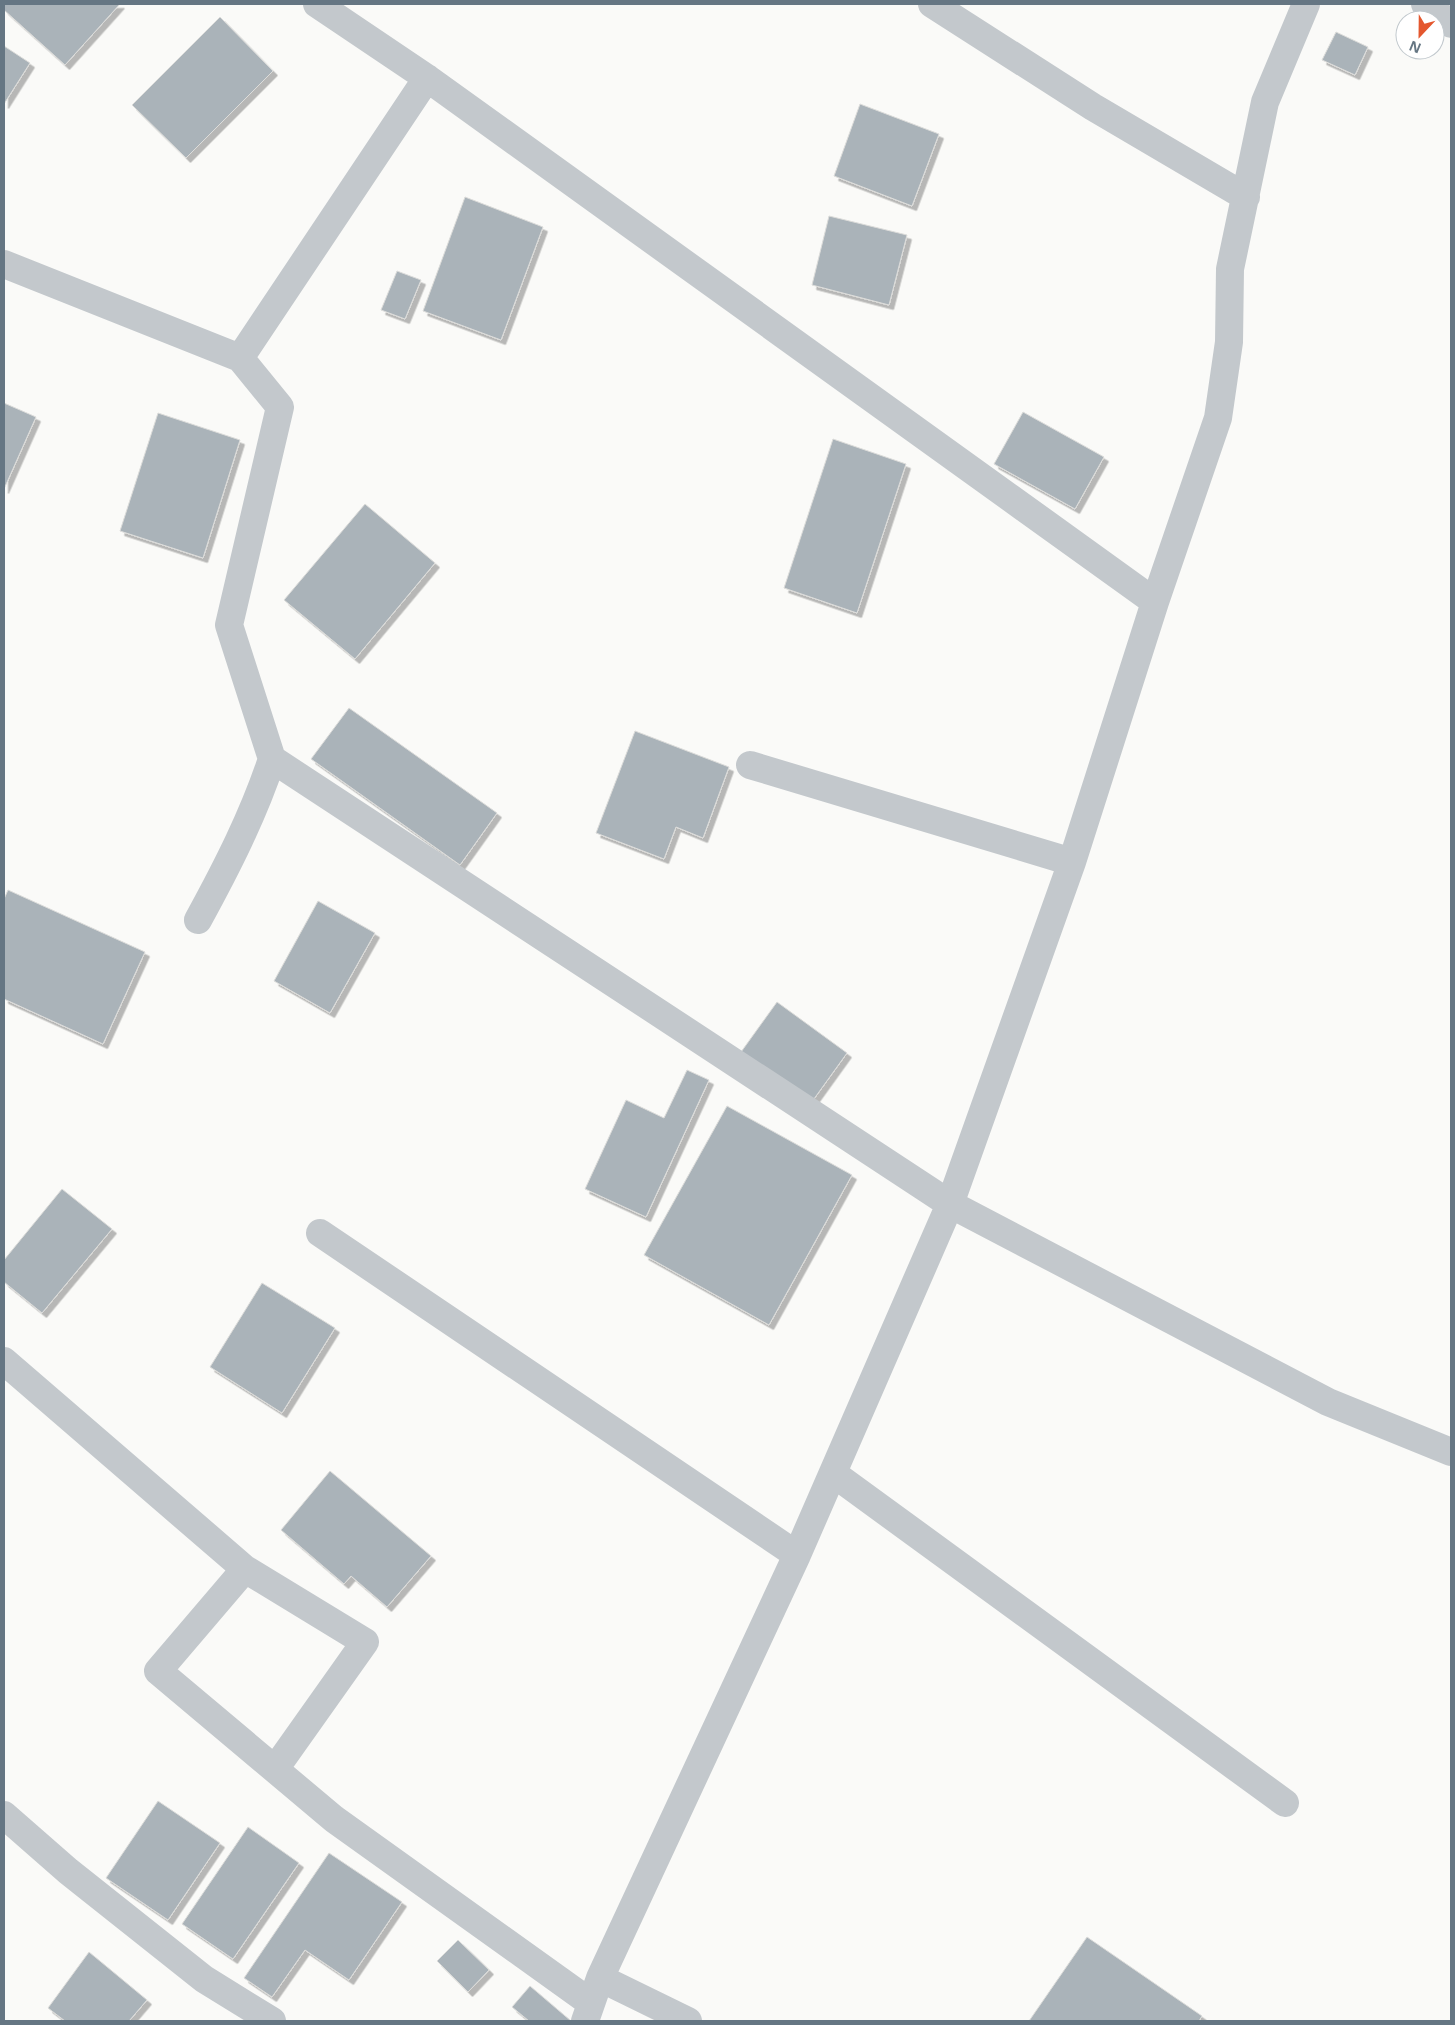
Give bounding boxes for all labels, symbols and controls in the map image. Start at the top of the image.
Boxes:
north arrow [1395,10,1445,60]
text: N [1406,37,1424,58]

